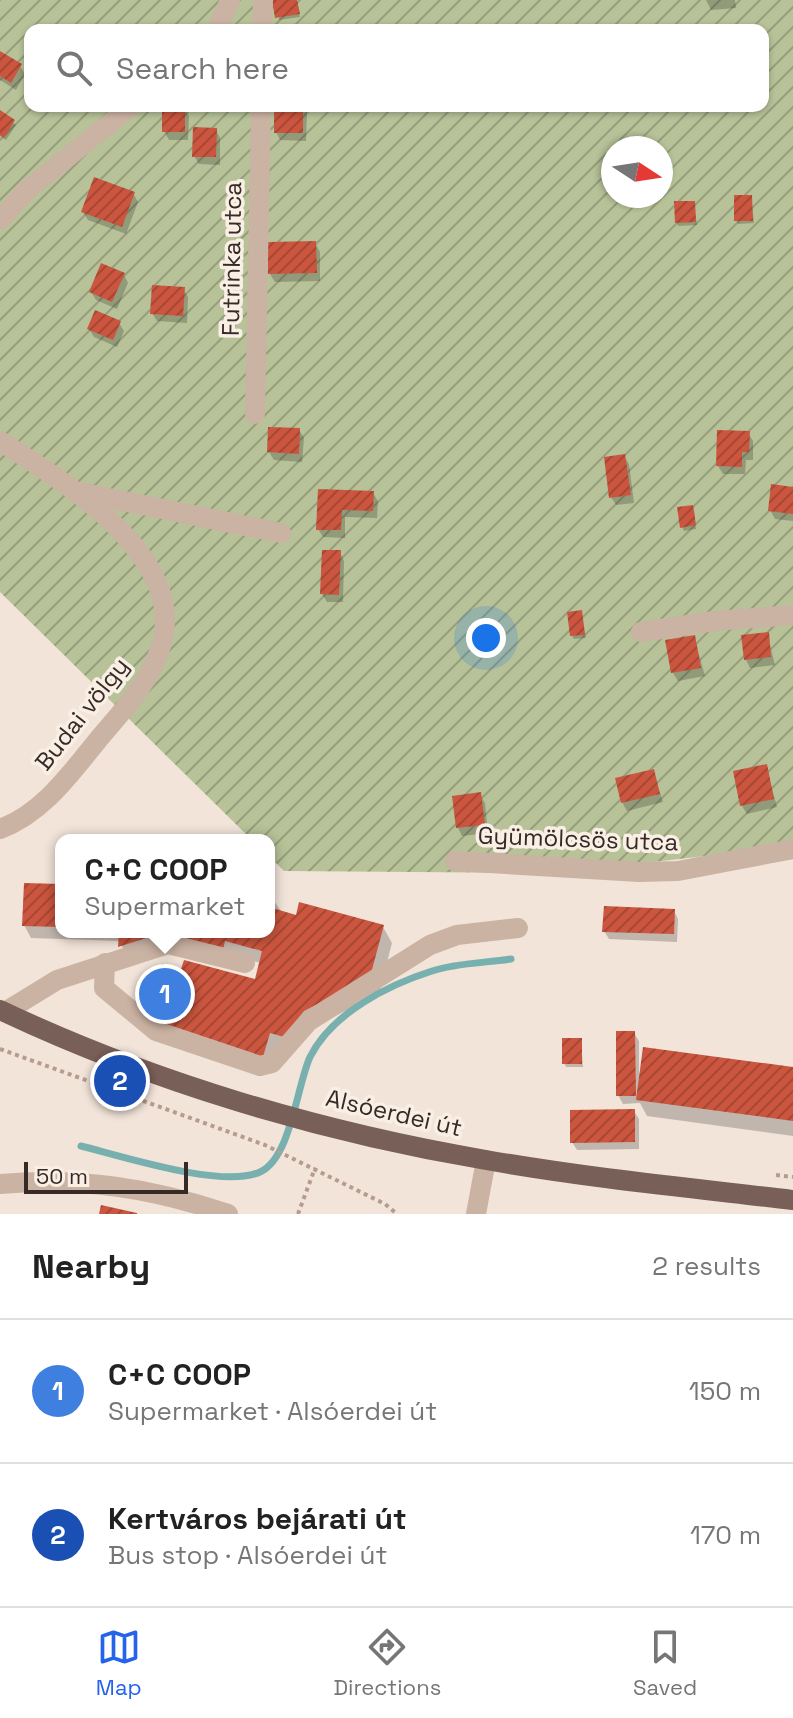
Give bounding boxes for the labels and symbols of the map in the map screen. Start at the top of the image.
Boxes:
north arrow [601,136,673,208]
street label: Futrinka utca [215,181,248,336]
your location [466,618,506,658]
street label: Budai völgy [28,651,135,776]
street label: Gyümölcsös utca [477,820,679,857]
pin: 1 [139,964,191,1024]
pin: 2 [94,1051,146,1111]
street label: Alsóerdei út [323,1082,465,1143]
scale bar [24,1158,188,1194]

